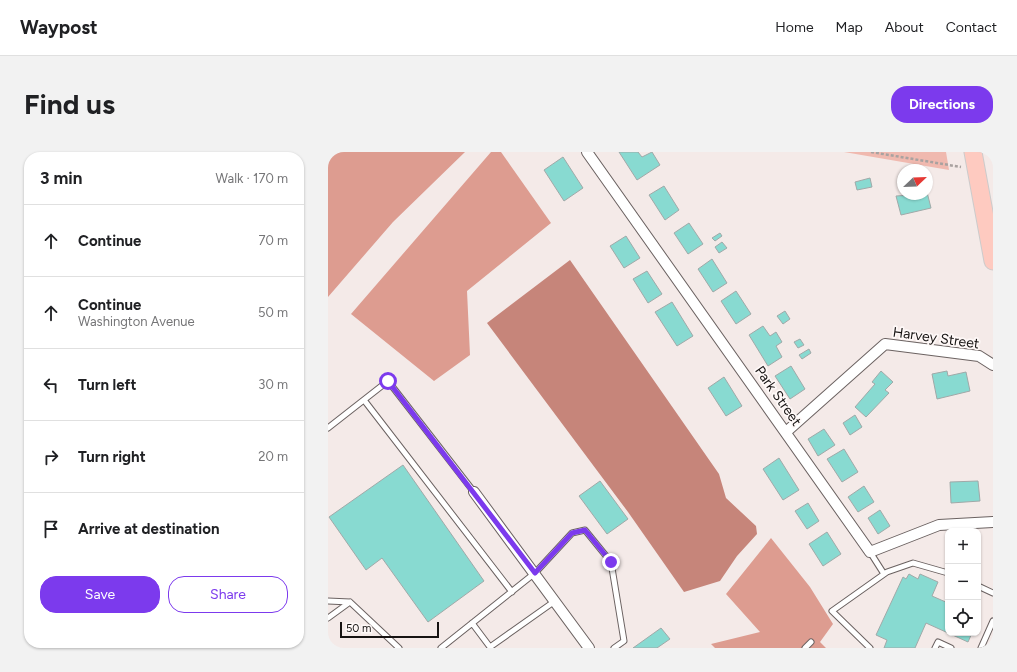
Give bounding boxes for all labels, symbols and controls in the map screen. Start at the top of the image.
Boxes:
text: Waypost [20,16,98,39]
text: Home [775,19,814,36]
text: Map [836,19,863,36]
text: About [885,19,924,36]
text: Contact [946,19,997,36]
button: Directions [891,86,993,123]
text: Find us [24,87,115,121]
north arrow [897,164,933,200]
text: 3 min [40,168,82,188]
text: Walk · 170 m [216,171,288,186]
icon: ahead [40,230,62,252]
text: Continue [78,232,141,250]
text: 70 m [258,233,288,248]
text: Continue [78,296,141,314]
icon: ahead [40,302,62,324]
text: 50 m [258,305,288,320]
text: Washington Avenue [78,314,195,329]
street label: Harvey Street [892,324,980,352]
street label: Park Street [751,363,805,429]
route start [379,372,397,390]
icon: left [40,374,62,396]
text: Turn left [78,376,136,394]
text: 30 m [258,377,288,392]
icon: right [40,446,62,468]
text: Turn right [78,448,146,466]
text: 20 m [258,449,288,464]
icon: arrive [40,518,62,540]
text: Arrive at destination [78,520,219,538]
map controls [945,528,981,636]
button: + [945,528,981,564]
route end [602,553,620,571]
button: − [945,564,981,600]
button: Save [40,576,160,613]
button: Share [168,576,288,613]
button: locate [945,600,981,636]
scale bar [340,620,439,639]
text: 50 m [346,622,371,635]

